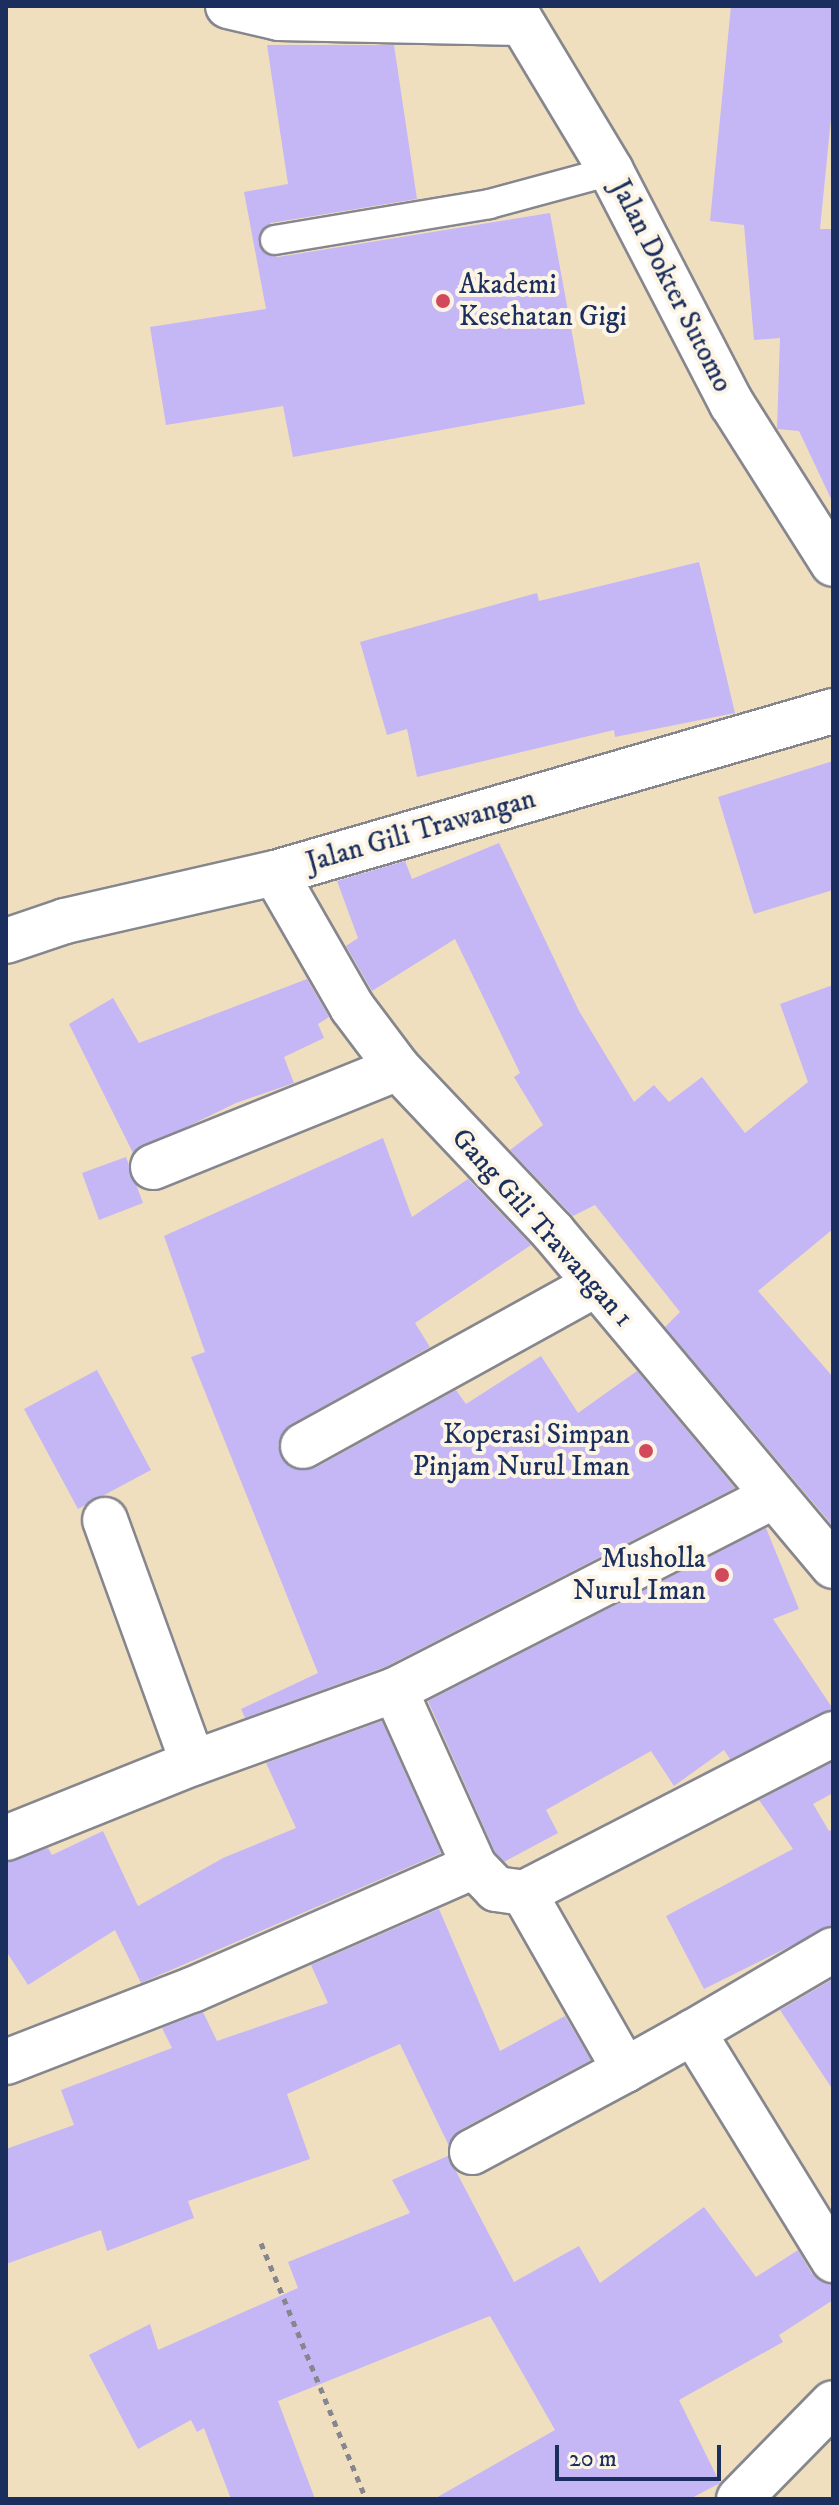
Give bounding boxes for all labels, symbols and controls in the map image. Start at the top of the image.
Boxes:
street label: Jalan Dokter Sutomo [603,174,739,398]
place label: Akademi Kesehatan Gigi [459,268,627,334]
marker: Akademi Kesehatan Gigi [434,292,452,310]
street label: Jalan Gili Trawangan [302,782,540,880]
street label: Gang Gili Trawangan 1 [444,1122,640,1334]
place label: Koperasi Simpan Pinjam Nurul Iman [413,1418,630,1484]
marker: Koperasi Simpan Pinjam Nurul Iman [637,1442,655,1460]
place label: Musholla Nurul Iman [573,1542,706,1608]
marker: Musholla Nurul Iman [713,1566,731,1584]
scale bar [559,2429,725,2479]
text: 20 m [569,2444,617,2474]

